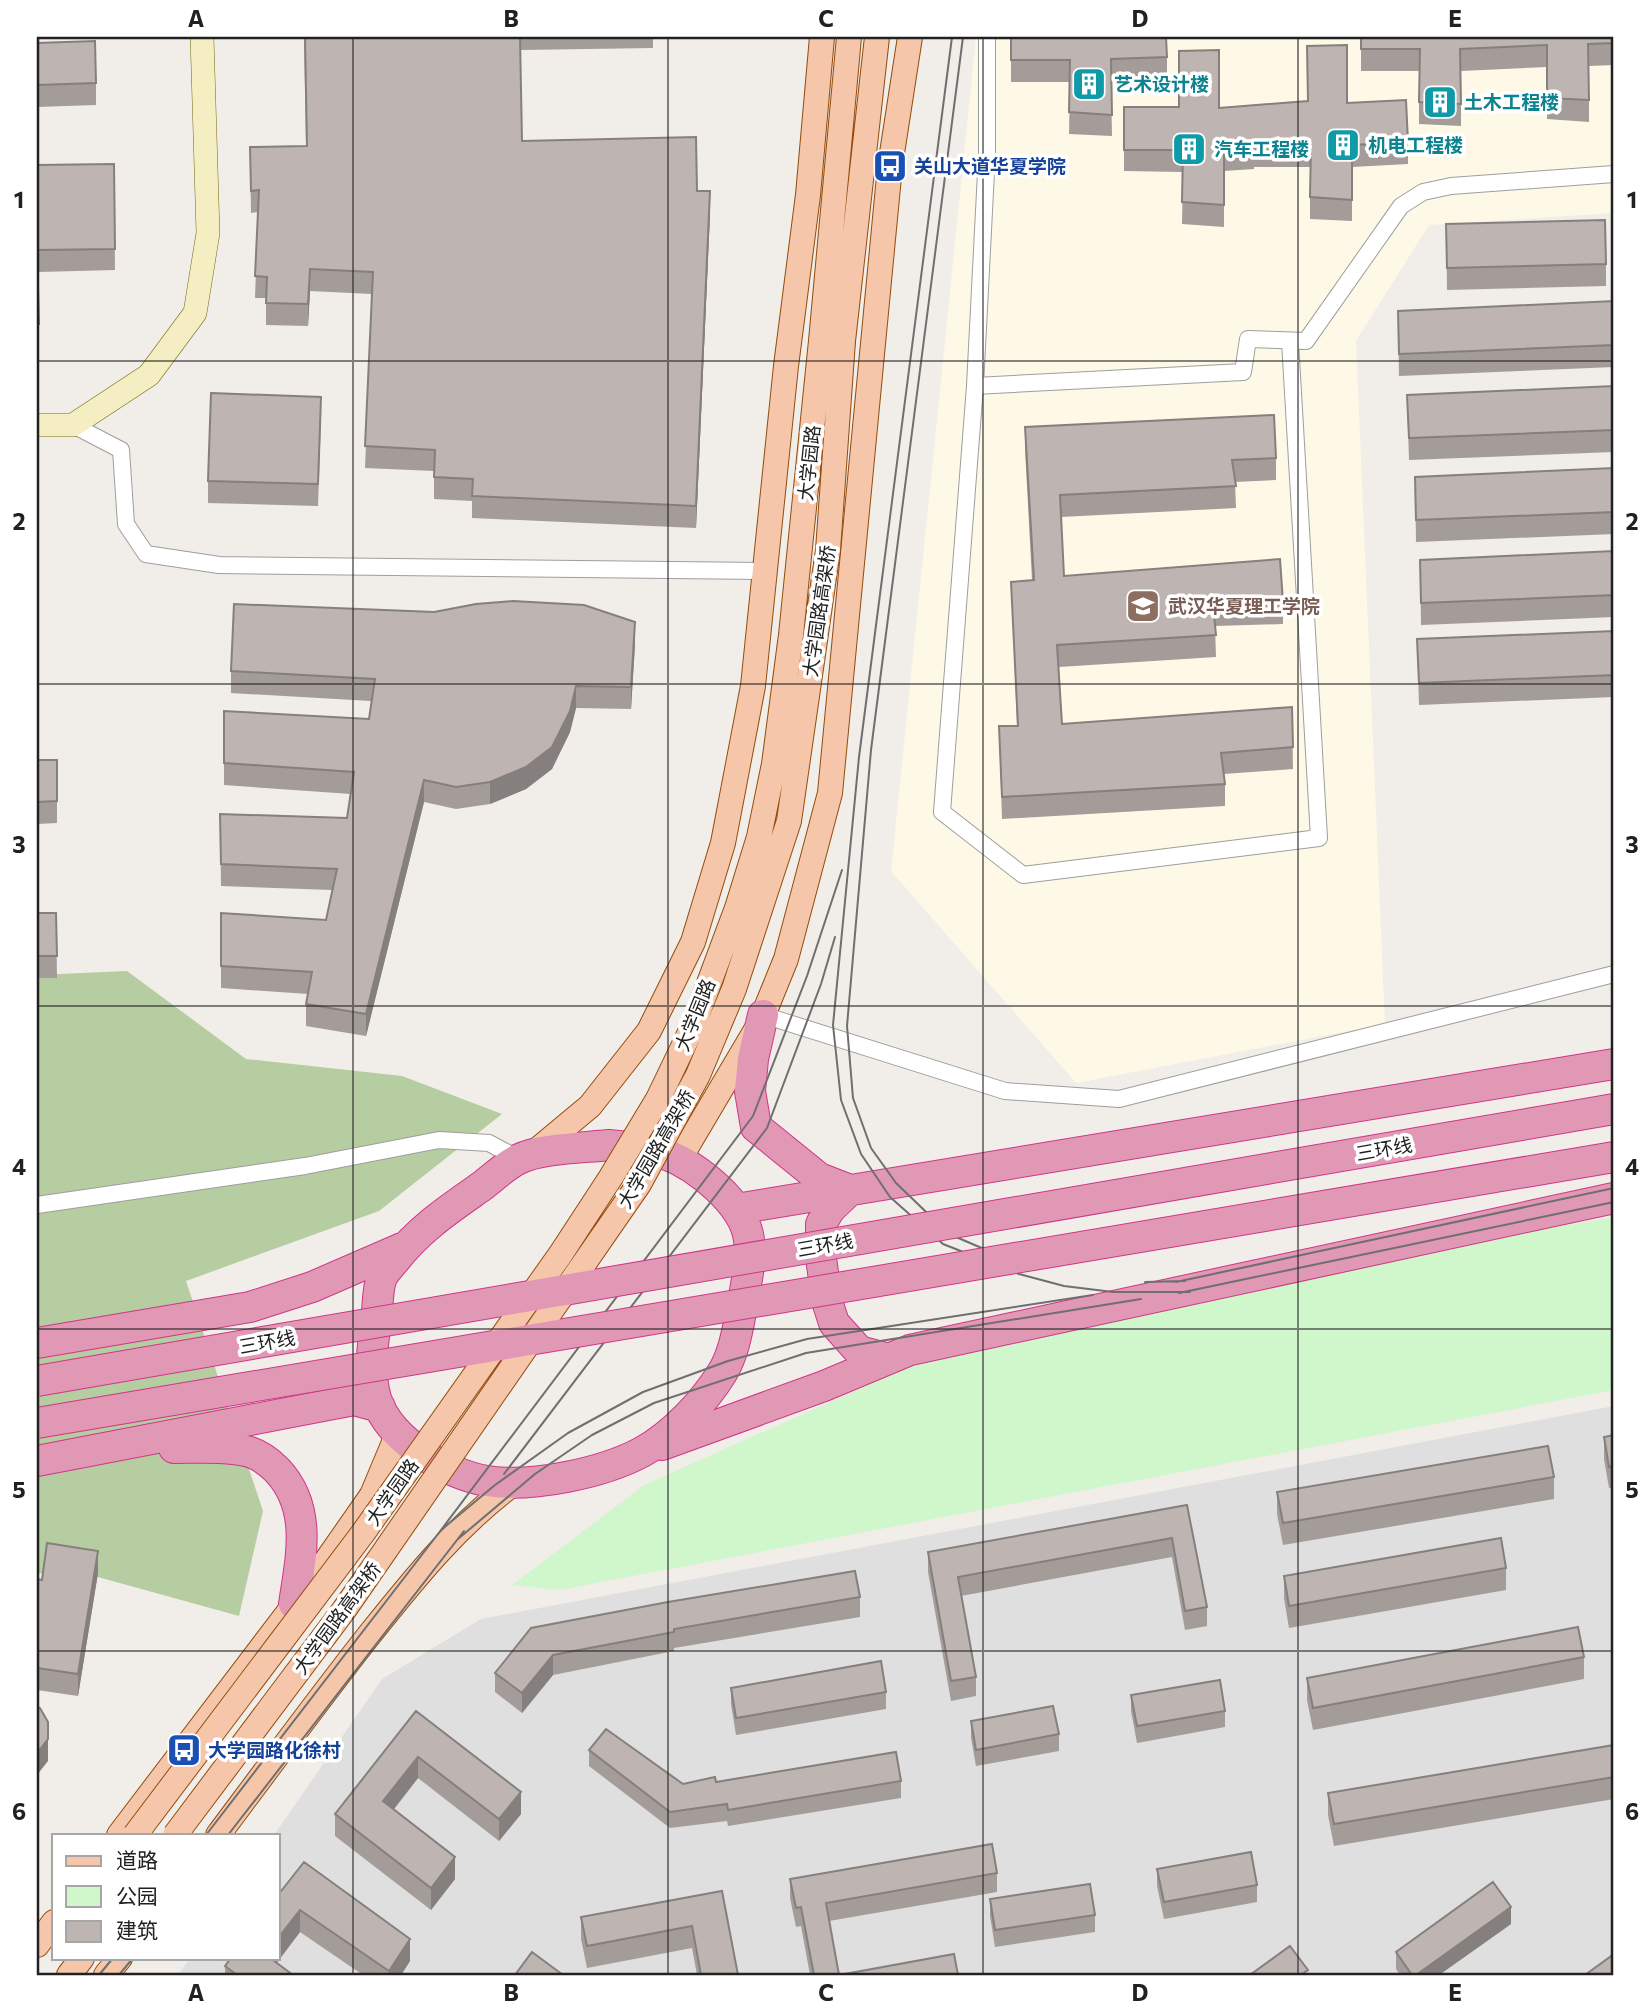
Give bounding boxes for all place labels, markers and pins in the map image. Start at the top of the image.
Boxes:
building icon: 艺术设计楼 [1070,65,1108,103]
place label: 艺术设计楼 [1114,72,1209,95]
building icon: 土木工程楼 [1421,83,1459,121]
place label: 土木工程楼 [1464,90,1559,113]
building icon: 机电工程楼 [1324,126,1362,164]
building icon: 汽车工程楼 [1170,130,1208,168]
place label: 机电工程楼 [1368,133,1463,156]
place label: 汽车工程楼 [1214,137,1309,160]
bus stop icon: 关山大道华夏学院 [871,147,909,185]
place label: 关山大道华夏学院 [914,154,1066,177]
school or university icon: 武汉华夏理工学院 [1124,587,1162,625]
place label: 武汉华夏理工学院 [1168,594,1320,617]
bus stop icon: 大学园路化徐村 [165,1731,203,1769]
place label: 大学园路化徐村 [208,1738,341,1761]

